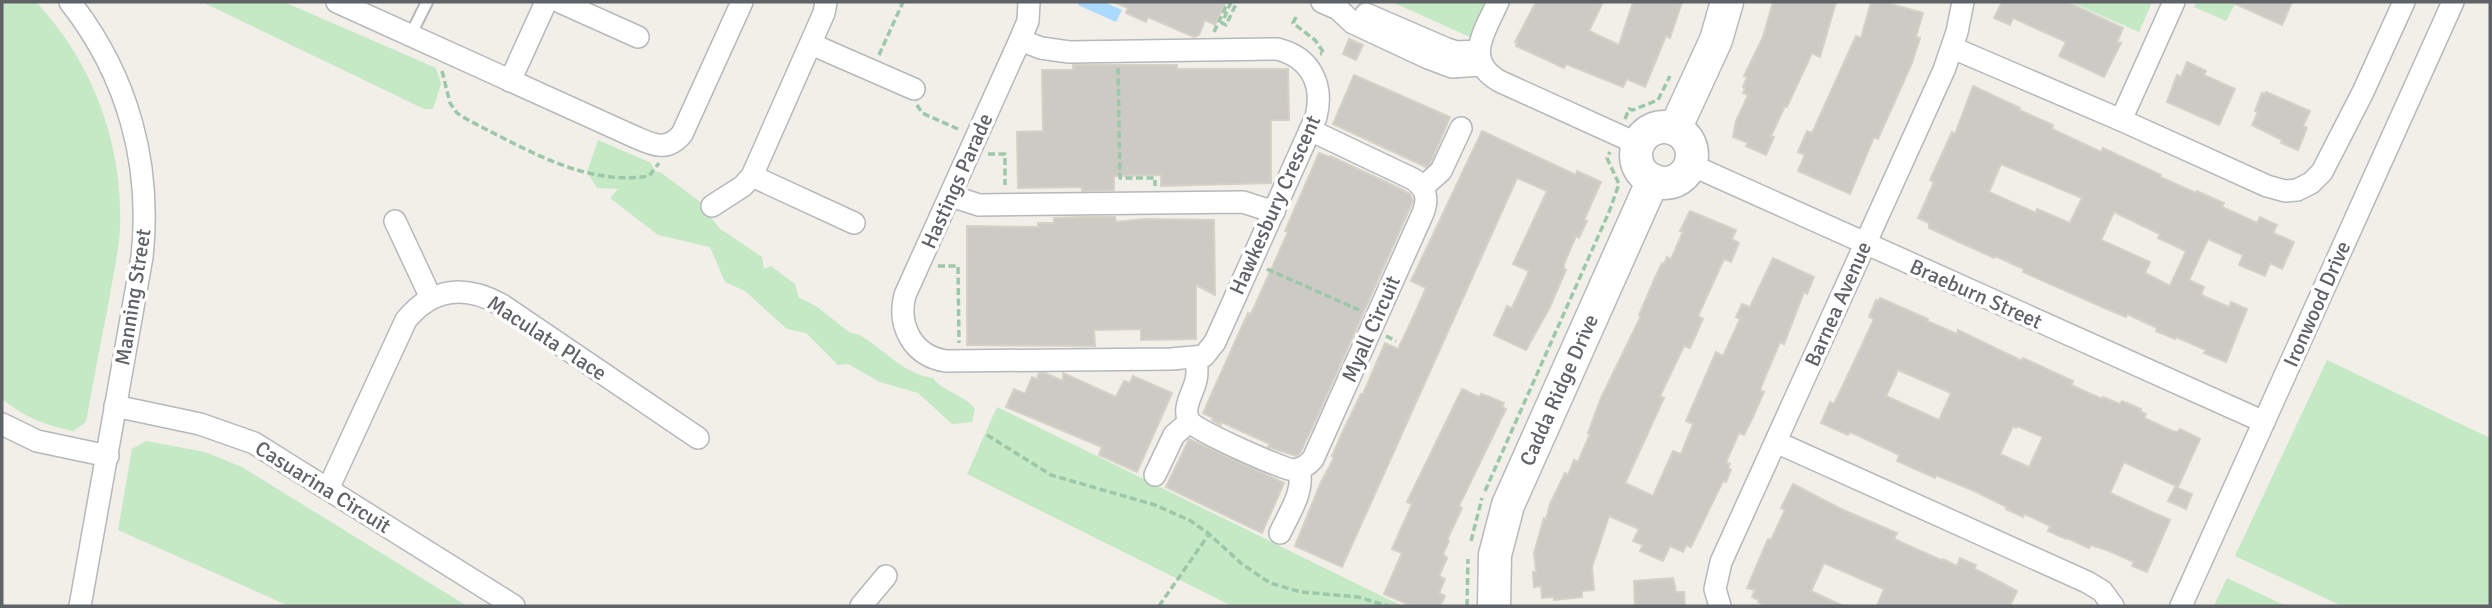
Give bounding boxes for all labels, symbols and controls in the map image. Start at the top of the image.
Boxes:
street label: Hastings Parade [916,109,998,253]
street label: Hawkesbury Crescent [1224,111,1326,299]
street label: Manning Street [109,227,157,367]
street label: Barnea Avenue [1799,237,1877,371]
street label: Ironwood Drive [2278,237,2356,371]
street label: Braeburn Street [1906,253,2046,335]
street label: Myall Circuit [1336,272,1406,386]
street label: Maculata Place [482,290,612,386]
street label: Cadda Ridge Drive [1514,310,1604,470]
street label: Casuarina Circuit [250,435,396,539]

